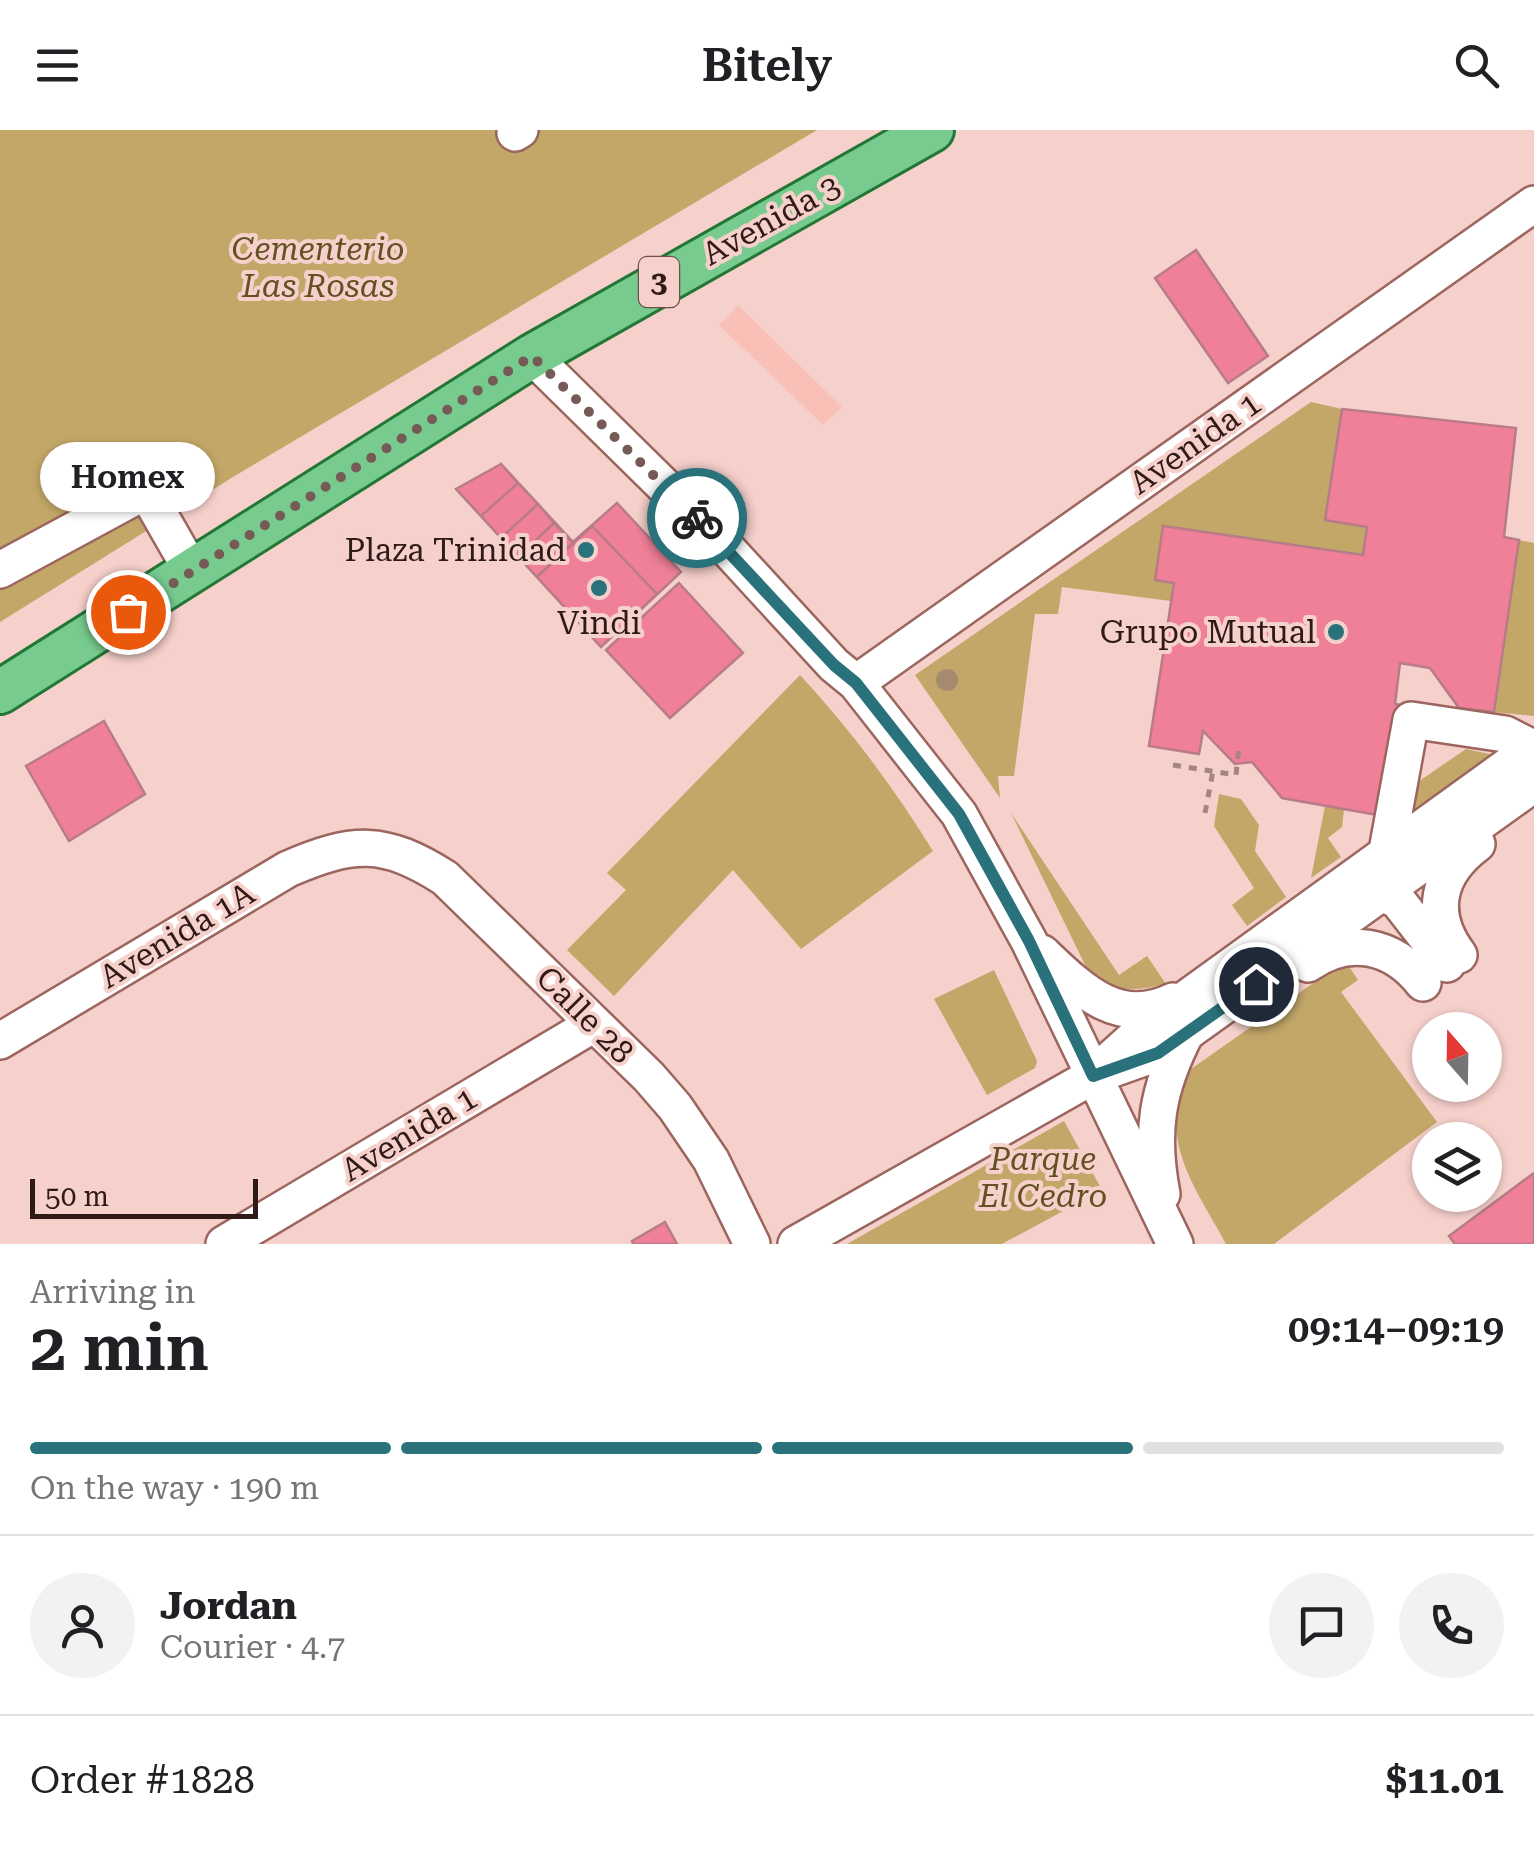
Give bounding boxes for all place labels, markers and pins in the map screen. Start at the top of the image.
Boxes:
callout: Homex [41,442,216,512]
place label: Plaza Trinidad [345,531,566,569]
marker: Plaza Trinidad [575,539,597,561]
pin [86,570,171,655]
marker: Vindi [588,577,610,599]
place label: Vindi [557,604,641,642]
place label: Grupo Mutual [1100,613,1316,651]
marker: Grupo Mutual [1325,621,1347,643]
pin [1214,942,1299,1027]

